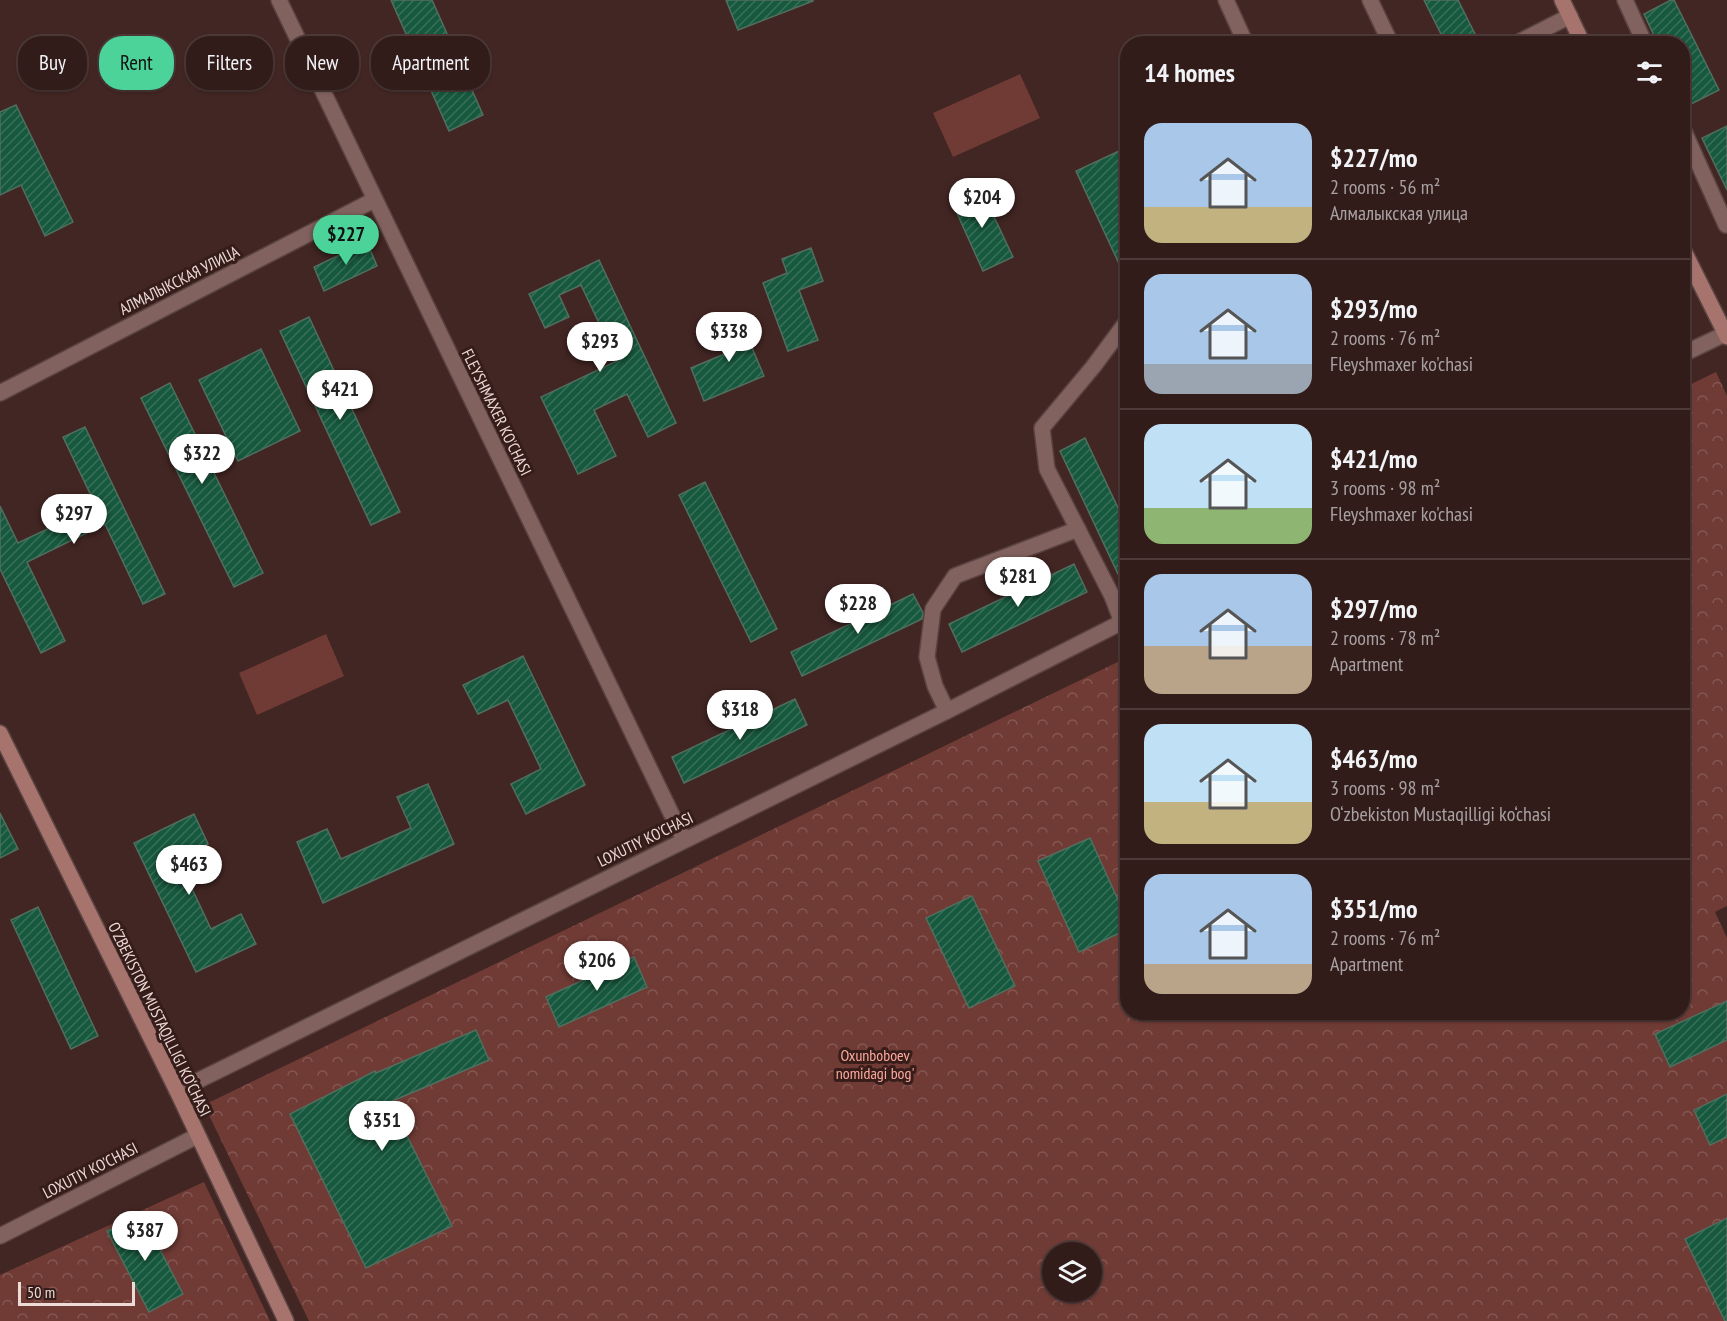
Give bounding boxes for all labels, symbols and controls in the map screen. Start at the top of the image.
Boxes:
chip: Buy [18,36,87,90]
chip: Rent [99,36,174,90]
chip: Filters [186,36,273,90]
chip: New [285,36,359,90]
chip: Apartment [371,36,490,90]
text: 14 homes [1144,56,1235,89]
icon: filters [1633,56,1666,89]
text: $227/mo [1330,141,1418,174]
icon: home [1192,147,1264,219]
text: 2 rooms · 56 m² [1330,174,1440,200]
pin: $204 [946,178,1018,229]
text: $204 [963,184,1001,210]
text: Алмалыкская улица [1330,200,1468,226]
pin: $227 [310,215,382,266]
text: $227 [327,221,365,247]
street label: АЛМАЛЫКСКАЯ УЛИЦА [116,241,243,319]
text: $293/mo [1330,292,1418,325]
icon: home [1192,298,1264,370]
pin: $338 [693,312,765,363]
text: $338 [710,318,748,344]
pin: $293 [564,322,636,373]
text: 2 rooms · 76 m² [1330,325,1440,351]
text: $293 [581,328,619,354]
street label: FLEYSHMAXER KO'CHASI [458,345,536,479]
text: Fleyshmaxer ko'chasi [1330,351,1473,377]
pin: $421 [304,370,376,421]
text: $421 [321,376,359,402]
pin: $322 [166,434,238,485]
text: $322 [183,440,221,466]
text: $421/mo [1330,442,1418,475]
icon: home [1192,448,1264,520]
text: 3 rooms · 98 m² [1330,475,1440,501]
pin: $297 [38,494,110,545]
text: $297 [55,500,93,526]
text: Fleyshmaxer ko'chasi [1330,501,1473,527]
pin: $281 [982,557,1054,608]
text: $281 [999,563,1037,589]
pin: $228 [822,584,894,635]
text: $228 [839,590,877,616]
text: $297/mo [1330,592,1418,625]
icon: home [1192,598,1264,670]
text: 2 rooms · 78 m² [1330,625,1440,651]
text: Apartment [1330,651,1403,677]
pin: $318 [704,690,776,741]
text: $318 [721,696,759,722]
text: $463/mo [1330,742,1418,775]
icon: home [1192,748,1264,820]
text: 3 rooms · 98 m² [1330,775,1440,801]
text: O‘zbekiston Mustaqilligi ko‘chasi [1330,801,1551,827]
street label: LOXUTIY KO'CHASI [594,807,696,871]
pin: $463 [153,845,225,896]
text: $463 [170,851,208,877]
text: $351/mo [1330,892,1418,925]
icon: home [1192,898,1264,970]
street label: O‘ZBEKISTON MUSTAQILLIGI KO‘CHASI [104,919,216,1119]
text: 2 rooms · 76 m² [1330,925,1440,951]
pin: $206 [561,941,633,992]
text: $206 [578,947,616,973]
text: Apartment [1330,951,1403,977]
park label: Oxunboboev nomidagi bog' [836,1045,914,1083]
pin: $351 [346,1101,418,1152]
text: $351 [363,1107,401,1133]
street label: LOXUTIY KO'CHASI [39,1137,141,1203]
pin: $387 [109,1211,181,1262]
text: $387 [126,1217,164,1243]
map controls [1042,1242,1102,1302]
button: layers [1042,1242,1102,1302]
scale bar [18,1279,135,1306]
text: 50 m [27,1282,55,1302]

